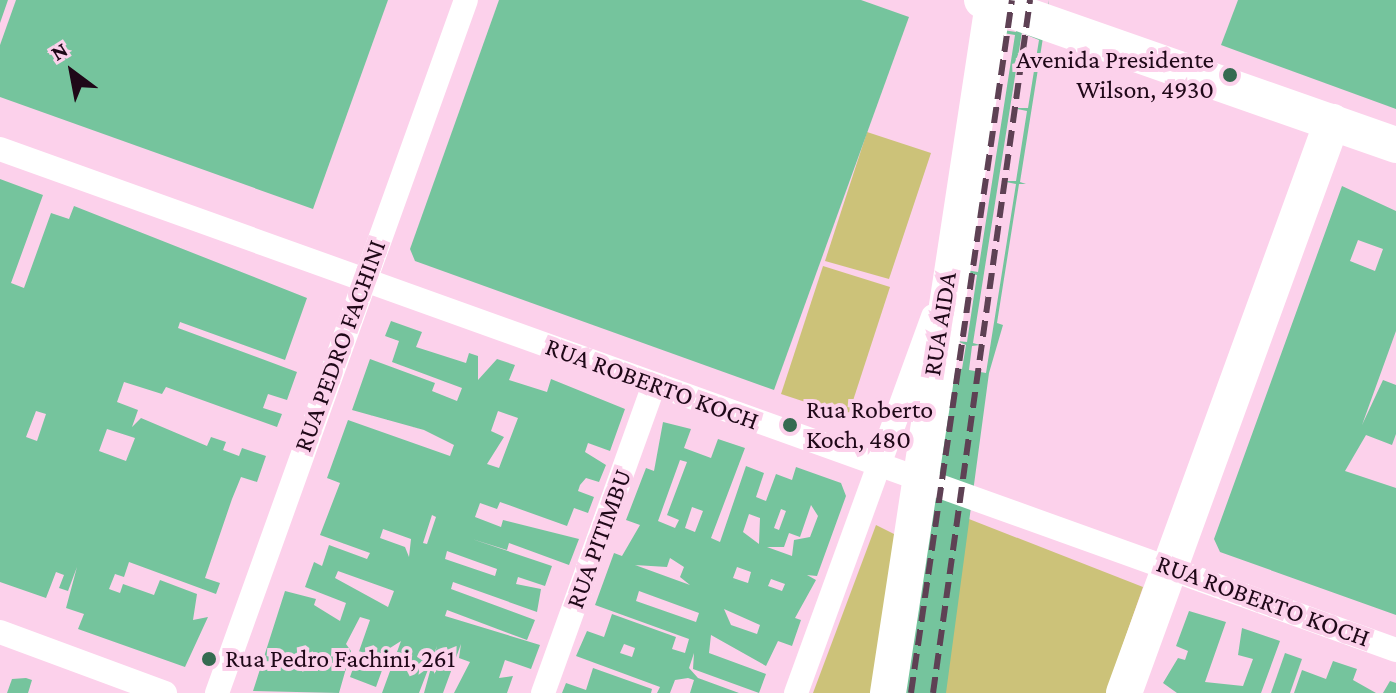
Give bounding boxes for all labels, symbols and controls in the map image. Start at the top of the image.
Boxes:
north arrow [32,32,112,112]
text: N [46,37,72,66]
place label: Avenida Presidente Wilson, 4930 [1016,44,1214,106]
marker: Avenida Presidente Wilson, 4930 [1221,66,1239,84]
street label: RUA PEDRO FACHINI [287,236,393,456]
street label: RUA AIDA [916,270,964,378]
street label: RUA ROBERTO KOCH [541,331,763,437]
place label: Rua Roberto Koch, 480 [806,394,933,456]
marker: Rua Roberto Koch, 480 [781,416,799,434]
street label: RUA PITIMBU [559,465,639,613]
street label: RUA ROBERTO KOCH [1152,548,1374,654]
place label: Rua Pedro Fachini, 261 [225,643,455,675]
marker: Rua Pedro Fachini, 261 [200,650,218,668]

